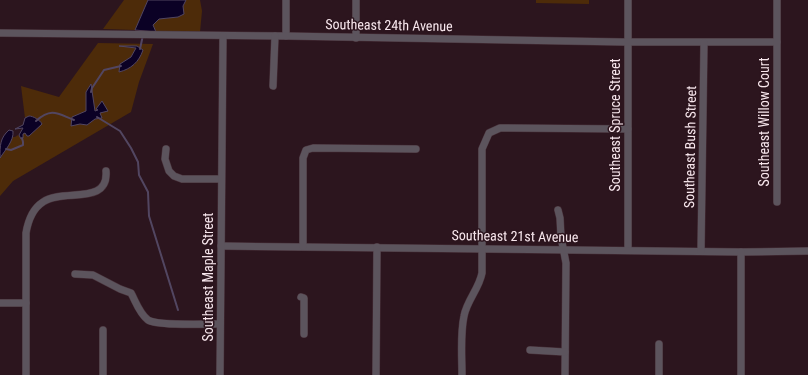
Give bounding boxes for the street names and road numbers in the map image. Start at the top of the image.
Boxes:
street label: Southeast 24th Avenue [325,16,453,34]
street label: Southeast Willow Court [756,57,772,187]
street label: Southeast Spruce Street [607,58,623,192]
street label: Southeast Bush Street [681,86,699,208]
street label: Southeast Maple Street [200,213,216,341]
street label: Southeast 21st Avenue [451,227,579,245]

